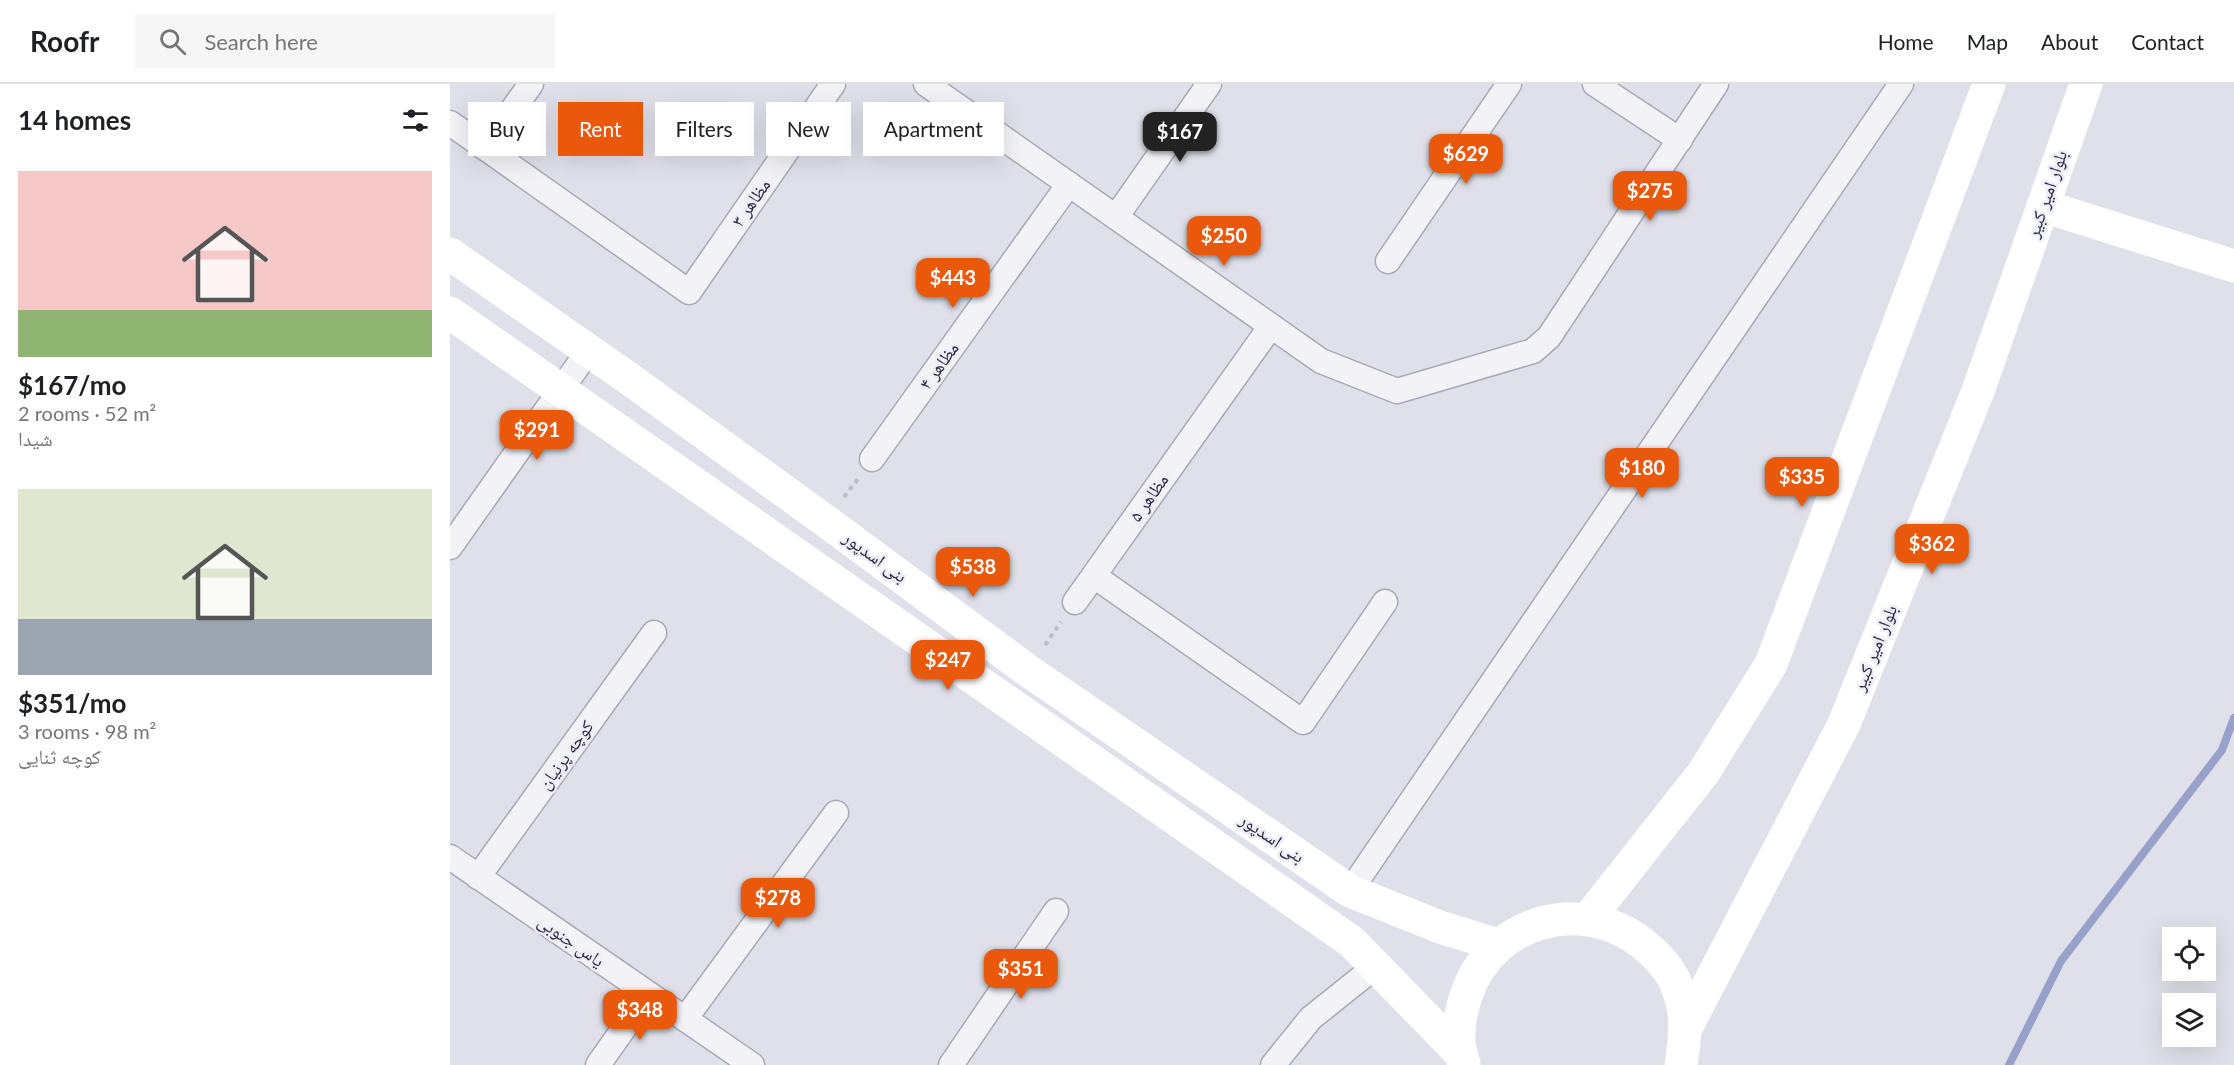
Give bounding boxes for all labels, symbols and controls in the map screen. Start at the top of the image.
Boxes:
search box [135,14,555,68]
text: Roofr [30,24,99,58]
icon: search [156,25,189,58]
text: Search here [204,28,318,55]
text: Home [1878,29,1934,54]
text: Map [1967,29,2008,54]
text: About [2041,29,2098,54]
text: Contact [2131,29,2204,54]
chip: Buy [468,102,546,156]
chip: Rent [558,102,643,156]
chip: Filters [655,102,754,156]
chip: New [766,102,851,156]
chip: Apartment [863,102,1004,156]
text: 14 homes [18,104,131,136]
icon: filters [399,104,432,137]
pin: $167 [1144,112,1216,163]
text: $167 [1157,119,1203,143]
pin: $629 [1430,134,1502,185]
text: $629 [1443,141,1489,165]
street label: بلوار امیر کبیر [2021,147,2072,241]
pin: $275 [1614,171,1686,222]
street label: مظاهر ۳ [726,174,774,231]
text: $275 [1627,178,1673,202]
icon: home [171,210,279,318]
pin: $250 [1188,216,1260,267]
text: $250 [1201,223,1247,247]
pin: $443 [917,258,989,309]
text: $443 [930,265,976,289]
street label: مظاهر ۴ [914,337,963,393]
text: $167/mo [18,369,126,401]
text: 2 rooms · 52 m² [18,401,156,425]
pin: $291 [501,410,573,461]
text: $291 [514,417,560,441]
text: شیدا [18,426,53,450]
pin: $180 [1606,448,1678,499]
text: $180 [1619,455,1665,479]
pin: $335 [1766,457,1838,508]
text: $335 [1779,464,1825,488]
street label: مظاهر ۵ [1124,469,1172,526]
pin: $362 [1896,524,1968,575]
street label: بنی اسدپور [838,525,912,588]
icon: home [171,528,279,636]
text: $362 [1909,531,1955,555]
pin: $538 [937,547,1009,598]
text: $538 [950,554,996,578]
street label: بلوار امیر کبیر [1846,601,1902,695]
pin: $247 [912,640,984,691]
text: $247 [925,647,971,671]
text: $351/mo [18,687,126,719]
street label: کوچه پرنیان [533,715,599,794]
text: 3 rooms · 98 m² [18,719,156,743]
text: کوچه ثنایی [18,744,101,768]
street label: بنی اسدپور [1235,807,1309,868]
pin: $278 [742,878,814,929]
text: $278 [755,885,801,909]
street label: یاس جنوبی [534,909,609,972]
map controls [2162,927,2216,1047]
button: locate [2162,927,2216,981]
pin: $351 [985,949,1057,1000]
text: $351 [998,956,1044,980]
pin: $348 [604,990,676,1041]
button: layers [2162,993,2216,1047]
text: $348 [617,997,663,1021]

